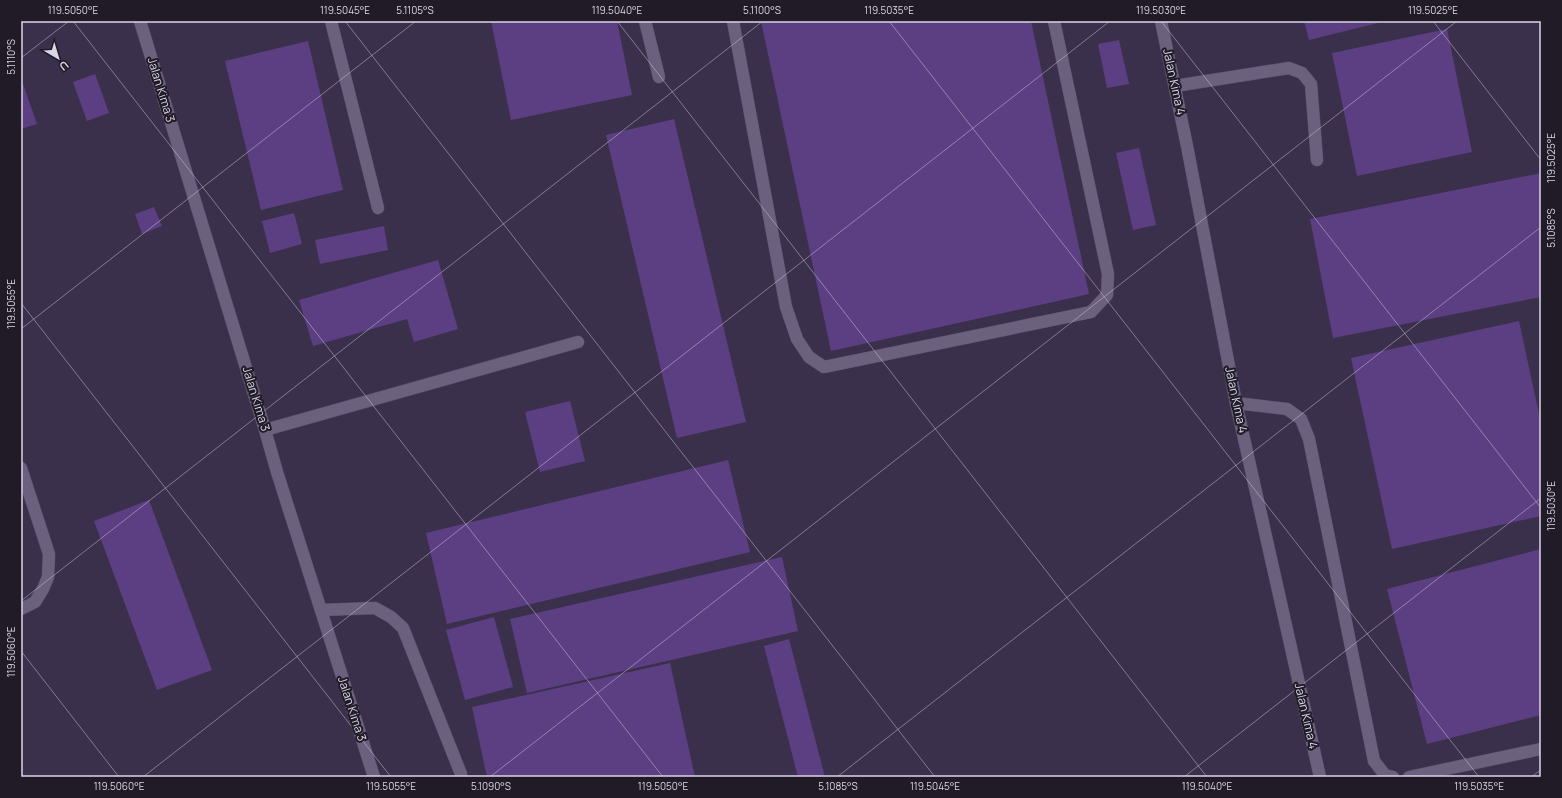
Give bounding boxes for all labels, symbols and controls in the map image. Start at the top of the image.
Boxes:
text: 119.5050°E [48,3,98,17]
text: 119.5045°E [320,3,370,17]
text: 5.1105°S [396,3,434,17]
text: 119.5040°E [592,3,643,17]
text: 5.1100°S [743,3,781,17]
text: 119.5035°E [864,3,914,17]
text: 119.5030°E [1136,3,1186,17]
text: 119.5025°E [1408,3,1458,17]
north arrow [38,38,78,78]
text: 5.1110°S [4,39,18,75]
street label: Jalan Kima 4 [1159,47,1190,117]
street label: Jalan Kima 3 [144,55,179,124]
text: U [57,58,72,75]
text: 119.5025°E [1544,133,1558,183]
text: 5.1085°S [1544,208,1558,248]
text: 119.5055°E [4,279,18,329]
street label: Jalan Kima 3 [239,364,274,433]
street label: Jalan Kima 4 [1221,365,1252,435]
text: 119.5030°E [1544,481,1558,531]
text: 119.5060°E [4,626,18,677]
street label: Jalan Kima 3 [334,674,371,743]
street label: Jalan Kima 4 [1291,681,1322,751]
text: 119.5060°E [94,779,145,793]
text: 119.5055°E [366,779,416,793]
text: 5.1090°S [471,779,511,793]
text: 119.5050°E [638,779,688,793]
text: 5.1085°S [818,779,858,793]
text: 119.5045°E [910,779,960,793]
text: 119.5040°E [1182,779,1233,793]
text: 119.5035°E [1454,779,1504,793]

